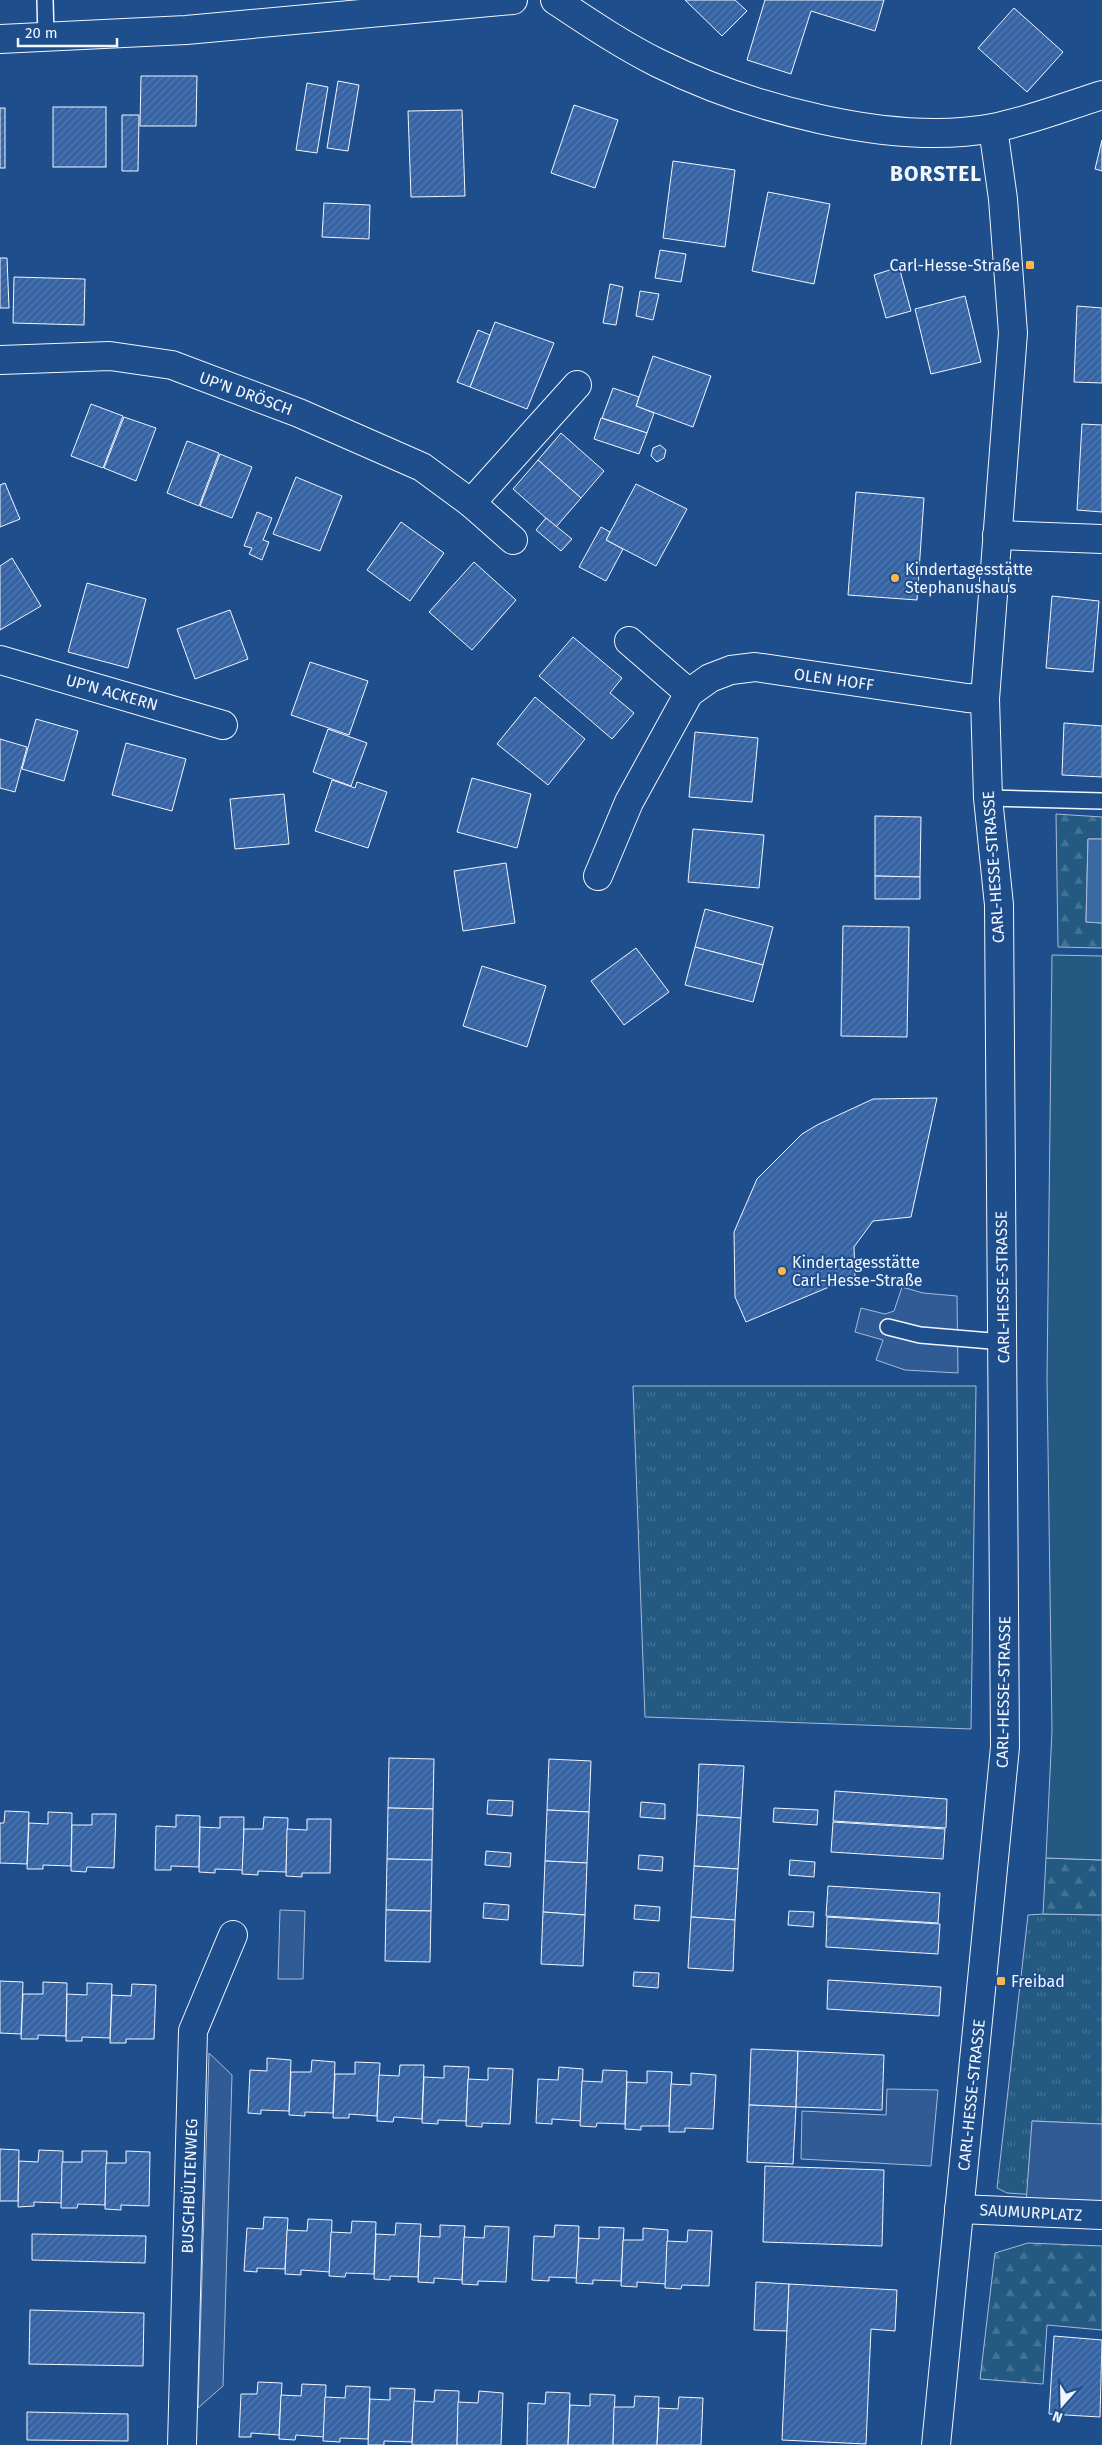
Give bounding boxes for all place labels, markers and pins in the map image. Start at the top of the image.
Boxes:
place label: Carl-Hesse-Straße [889,256,1020,275]
marker: Carl-Hesse-Straße [1024,259,1036,271]
place label: Kindertagesstätte Stephanushaus [905,560,1033,597]
marker: Kindertagesstätte Stephanushaus [889,572,901,584]
place label: Kindertagesstätte Carl-Hesse-Straße [792,1253,923,1290]
marker: Kindertagesstätte Carl-Hesse-Straße [776,1265,788,1277]
place label: Freibad [1011,1972,1065,1991]
marker: Freibad [995,1975,1007,1987]

